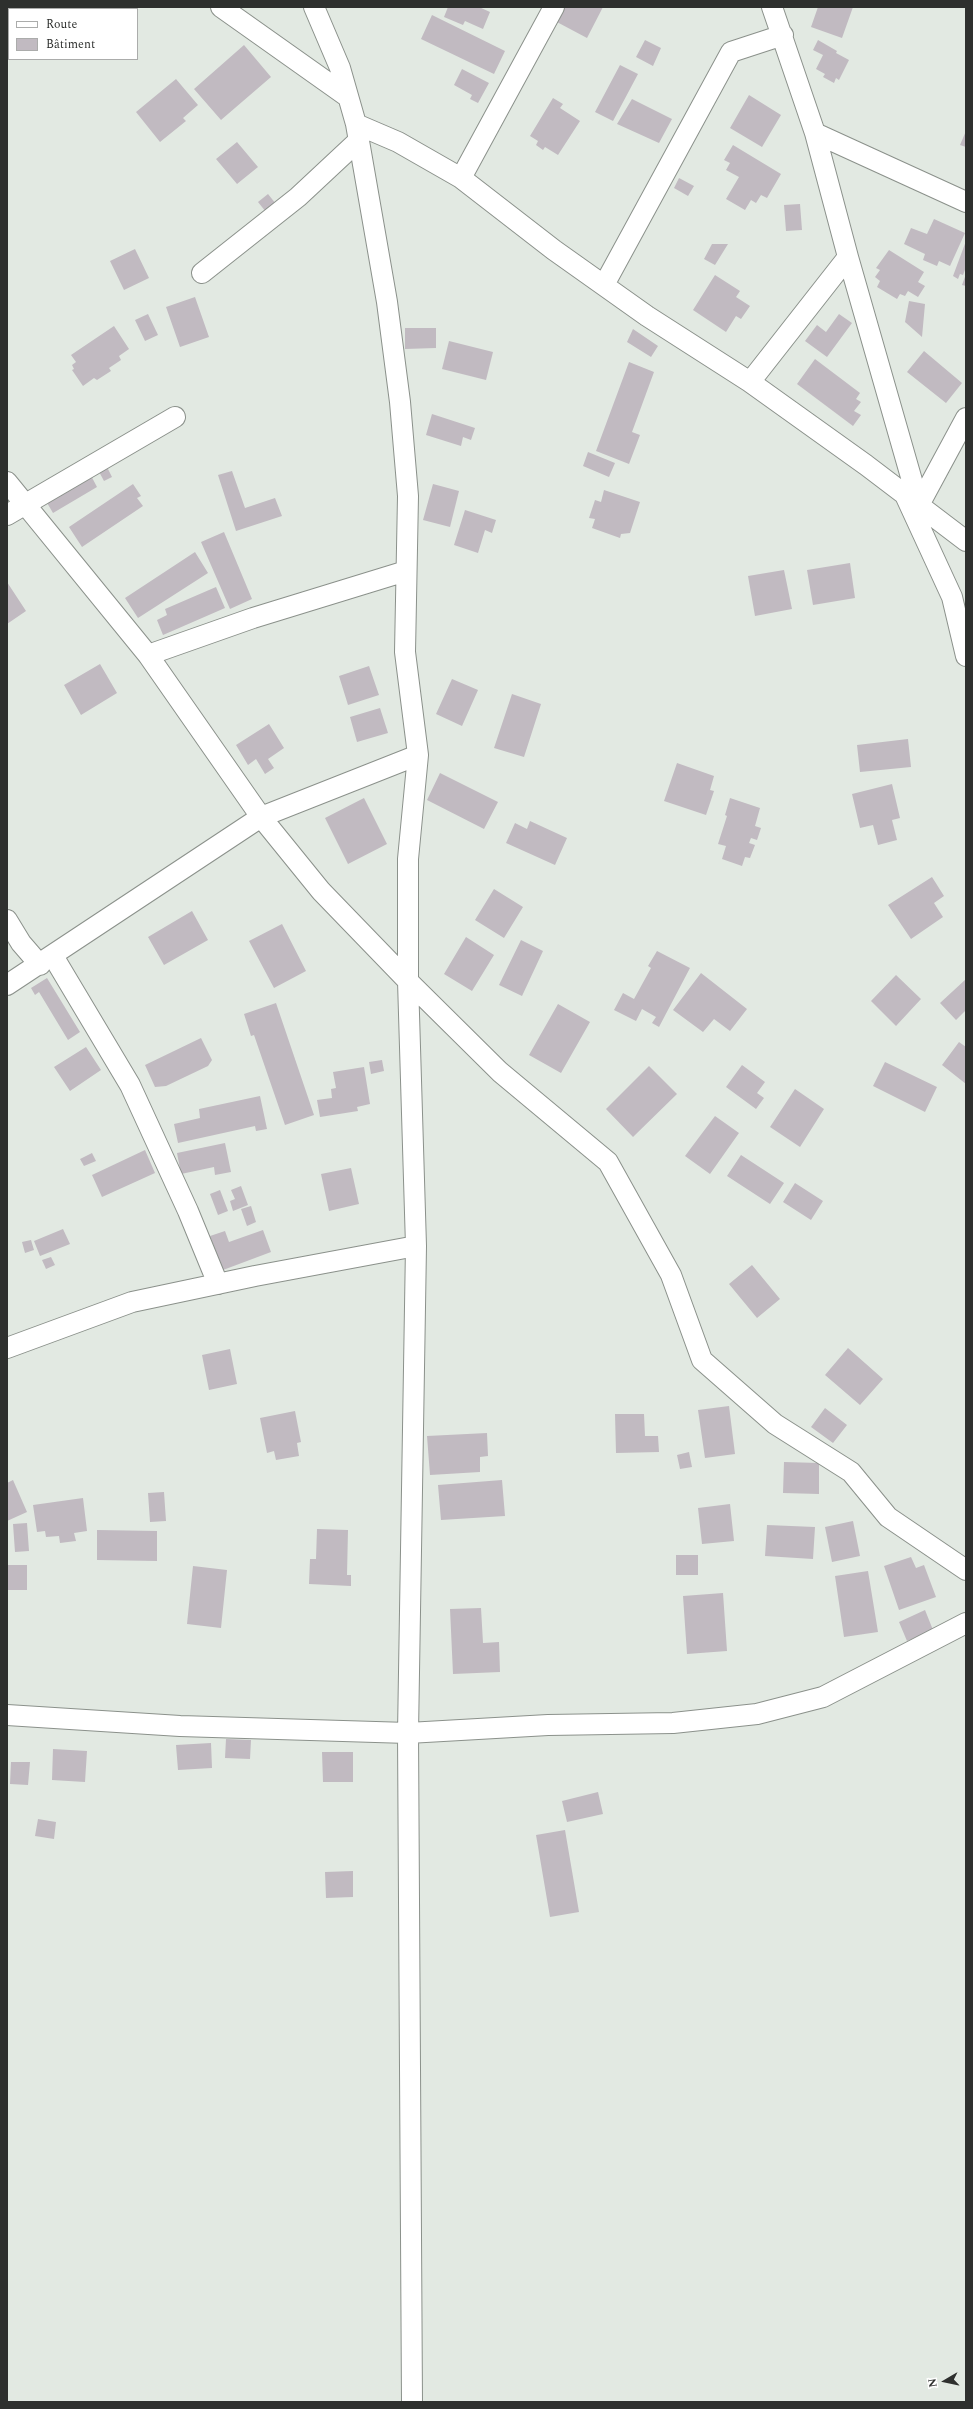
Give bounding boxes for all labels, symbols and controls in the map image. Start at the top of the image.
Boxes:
legend [8,8,138,60]
text: Route [46,15,77,34]
text: Bâtiment [46,35,95,54]
north arrow [925,2361,965,2401]
text: N [924,2377,942,2389]

